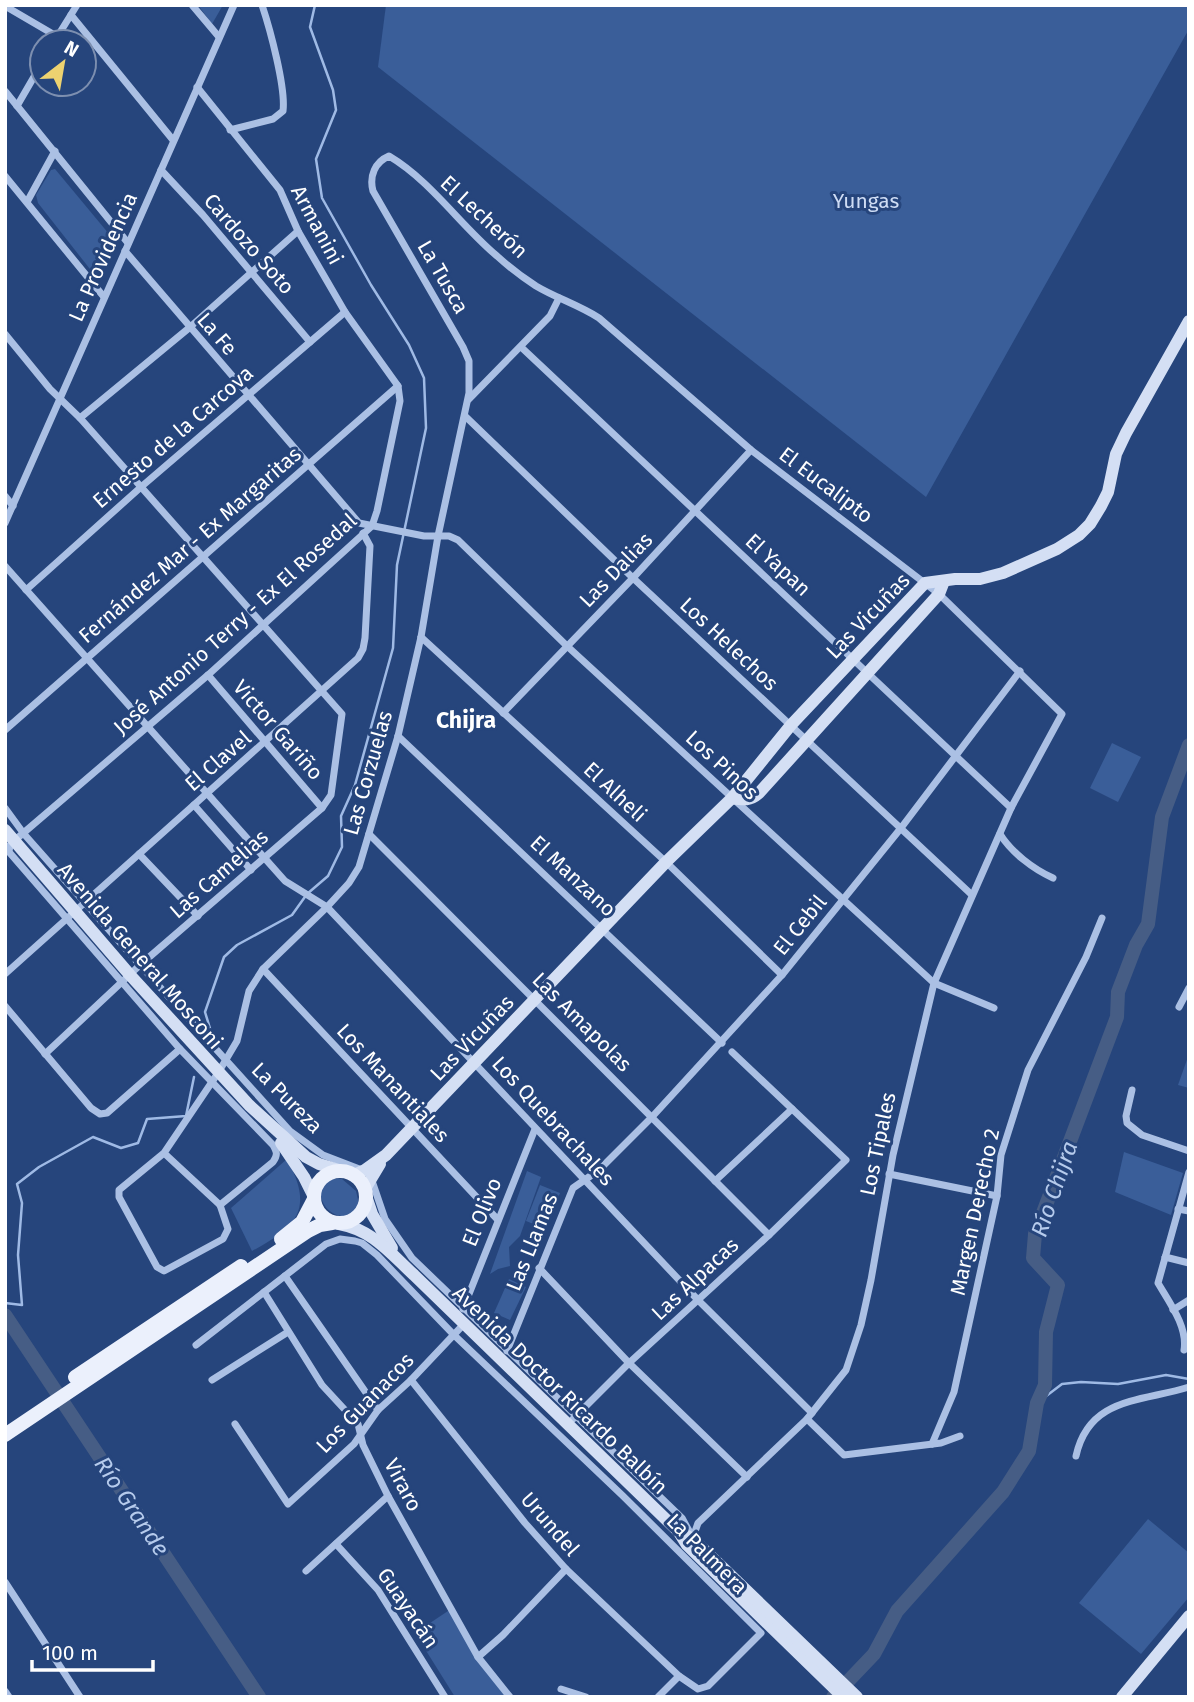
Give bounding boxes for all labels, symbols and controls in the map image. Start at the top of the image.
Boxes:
north arrow [28,28,98,98]
text: N [60,36,83,62]
street label: El Lecherón [435,170,533,264]
street label: Armanini [285,181,349,269]
street label: La Providencia [63,188,143,326]
street label: Cardozo Soto [198,188,300,300]
park label: Yungas [833,188,899,214]
street label: La Tusca [412,236,474,318]
street label: La Fe [191,307,243,361]
street label: Ernesto de la Carcova [87,360,259,514]
street label: Fernández Mar - Ex Margaritas [73,441,307,649]
street label: El Eucalipto [774,441,878,529]
street label: José Antonio Terry - Ex El Rosedal [108,508,362,740]
street label: Las Dalias [574,527,658,613]
street label: El Yapan [740,528,816,602]
street label: Las Vicuñas [821,567,916,665]
street label: Los Helechos [674,592,784,696]
street label: Victor Gariño [227,675,329,785]
district label: Chijra [436,706,496,734]
street label: Las Corzuelas [338,708,398,838]
street label: El Clavel [180,725,256,797]
street label: Los Pinos [680,725,764,805]
street label: El Alheli [578,756,652,828]
street label: Las Camelias [164,824,274,924]
street label: El Manzano [525,830,621,922]
street label: Avenida General Mosconi [52,857,228,1055]
street label: El Cebil [768,890,832,960]
street label: Las Amapolas [527,967,637,1077]
street label: Las Vicuñas [425,989,520,1087]
street label: Los Manantiales [331,1018,455,1148]
street label: Los Quebrachales [486,1051,620,1191]
street label: La Pureza [246,1057,328,1139]
street label: Los Tipales [854,1090,902,1198]
street label: Margen Derecho 2 [945,1126,1005,1298]
water label: Río Chijra [1025,1137,1083,1241]
street label: El Olivo [456,1174,508,1250]
street label: Las Llamas [501,1189,564,1295]
street label: Las Alpacas [646,1232,744,1326]
street label: Avenida Doctor Ricardo Balbín [447,1280,673,1500]
street label: Los Guanacos [311,1347,420,1459]
water label: Río Grande [89,1451,175,1561]
street label: Viraro [378,1454,428,1516]
street label: Urundel [515,1487,585,1561]
street label: La Palmera [661,1508,753,1600]
street label: Guayacán [372,1563,444,1653]
scale bar [32,1628,152,1672]
text: 100 m [42,1640,98,1666]

